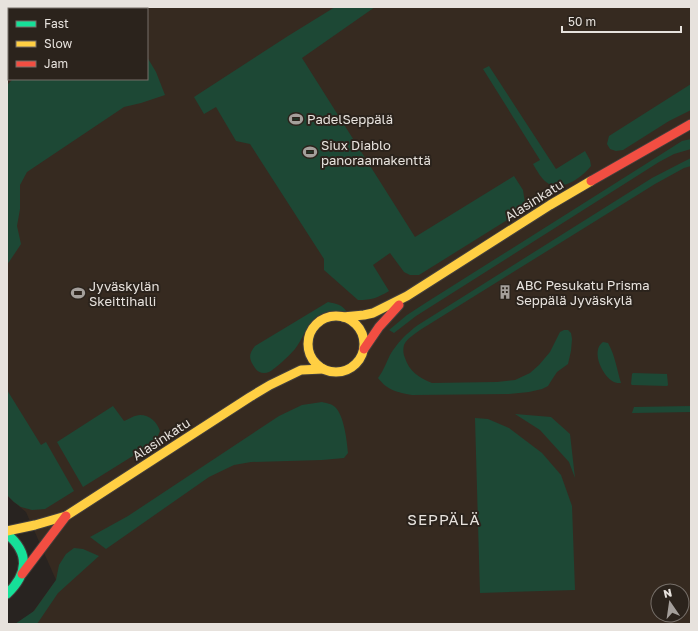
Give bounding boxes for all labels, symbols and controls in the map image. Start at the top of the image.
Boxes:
legend [8,8,148,80]
scale bar [562,8,681,34]
text: 50 m [568,14,596,29]
text: Fast [44,16,69,31]
text: Slow [44,36,72,51]
text: Jam [44,56,68,71]
sports icon: PadelSeppälä [288,111,304,127]
place label: PadelSeppälä [307,111,393,127]
place label: Siux Diablo panoraamakenttä [321,137,431,168]
sports icon: Siux Diablo panoraamakenttä [302,144,318,160]
street label: Alasinkatu [502,176,566,224]
place label: ABC Pesukatu Prisma Seppälä Jyväskylä [516,277,650,308]
place label: Jyväskylän Skeittihalli [89,278,159,309]
building icon: ABC Pesukatu Prisma Seppälä Jyväskylä [497,284,513,300]
sports icon: Jyväskylän Skeittihalli [70,285,86,301]
street label: Alasinkatu [129,414,193,464]
district label: SEPPÄLÄ [407,510,481,528]
north arrow [650,583,690,623]
text: N [662,585,673,600]

